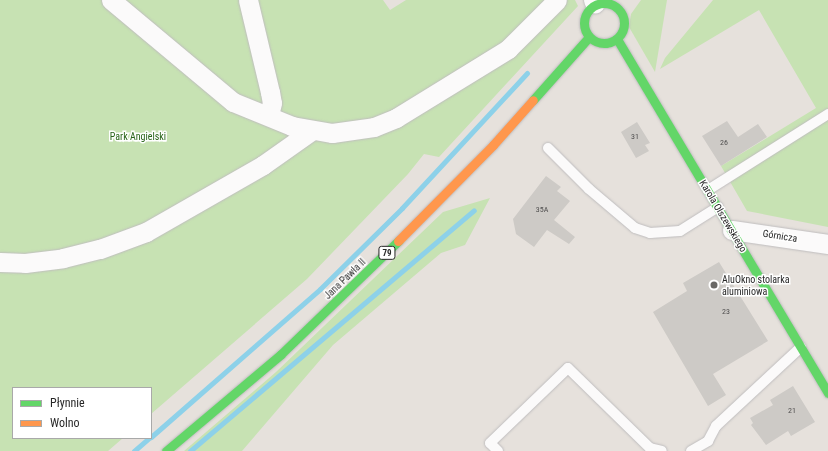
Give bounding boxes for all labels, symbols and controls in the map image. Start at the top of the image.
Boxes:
park label: Park Angielski [110,131,166,143]
house number: 31 [631,132,639,142]
house number: 26 [720,138,728,148]
street label: Karola Olszewskiego [697,178,749,254]
house number: 35A [536,205,548,215]
street label: Górnicza [762,227,798,245]
road number: 79 [378,246,396,260]
street label: Jana Pawła II [322,256,368,302]
place label: AluOkno stolarka aluminiowa [722,273,789,296]
marker: AluOkno stolarka aluminiowa [709,280,719,290]
house number: 23 [722,307,730,317]
legend [12,387,152,439]
text: Płynnie [50,396,85,410]
house number: 21 [788,406,796,416]
text: Wolno [50,416,80,430]

